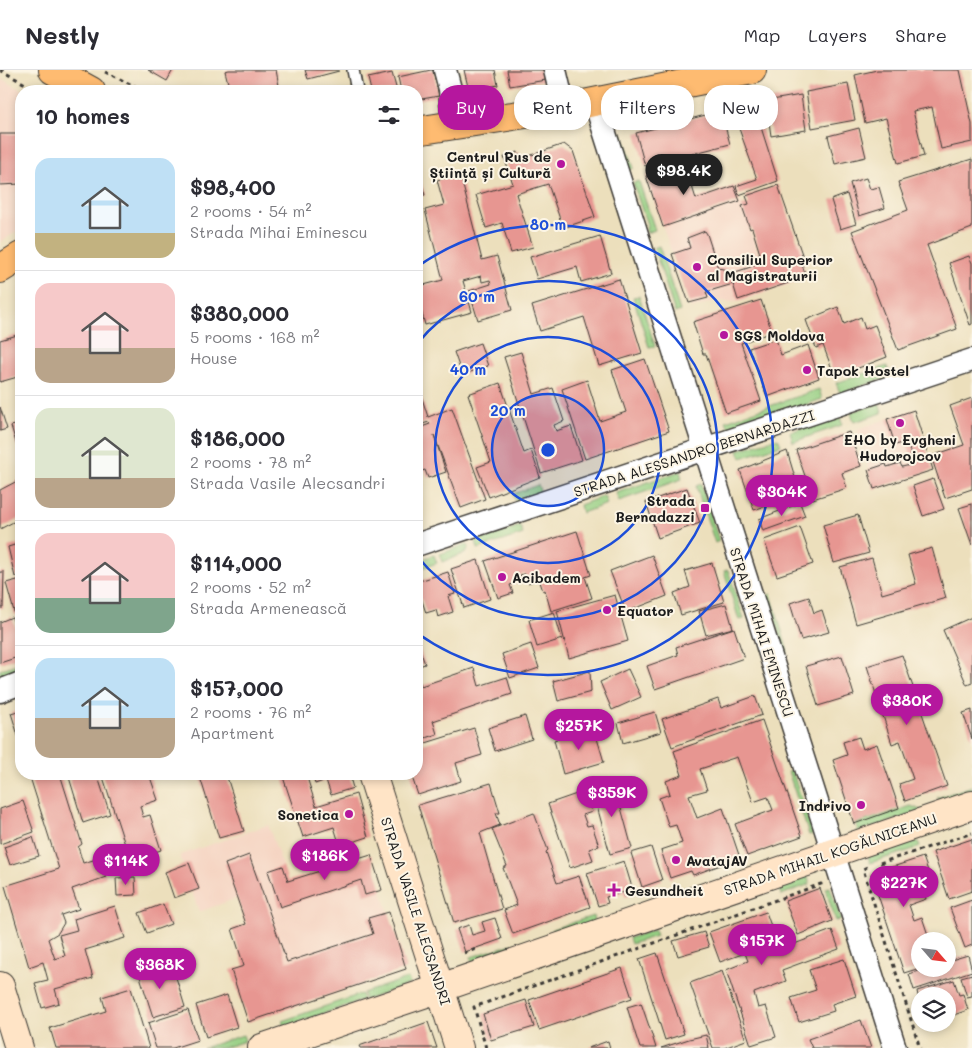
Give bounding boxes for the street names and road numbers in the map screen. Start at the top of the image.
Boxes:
street label: STRADA ALESSANDRO BERNARDAZZI [571,405,817,501]
street label: STRADA MIHAI EMINESCU [726,545,798,719]
street label: STRADA MIHAIL KOGĂLNICEANU [721,809,939,899]
street label: STRADA VASILE ALECSANDRI [377,815,455,1007]

